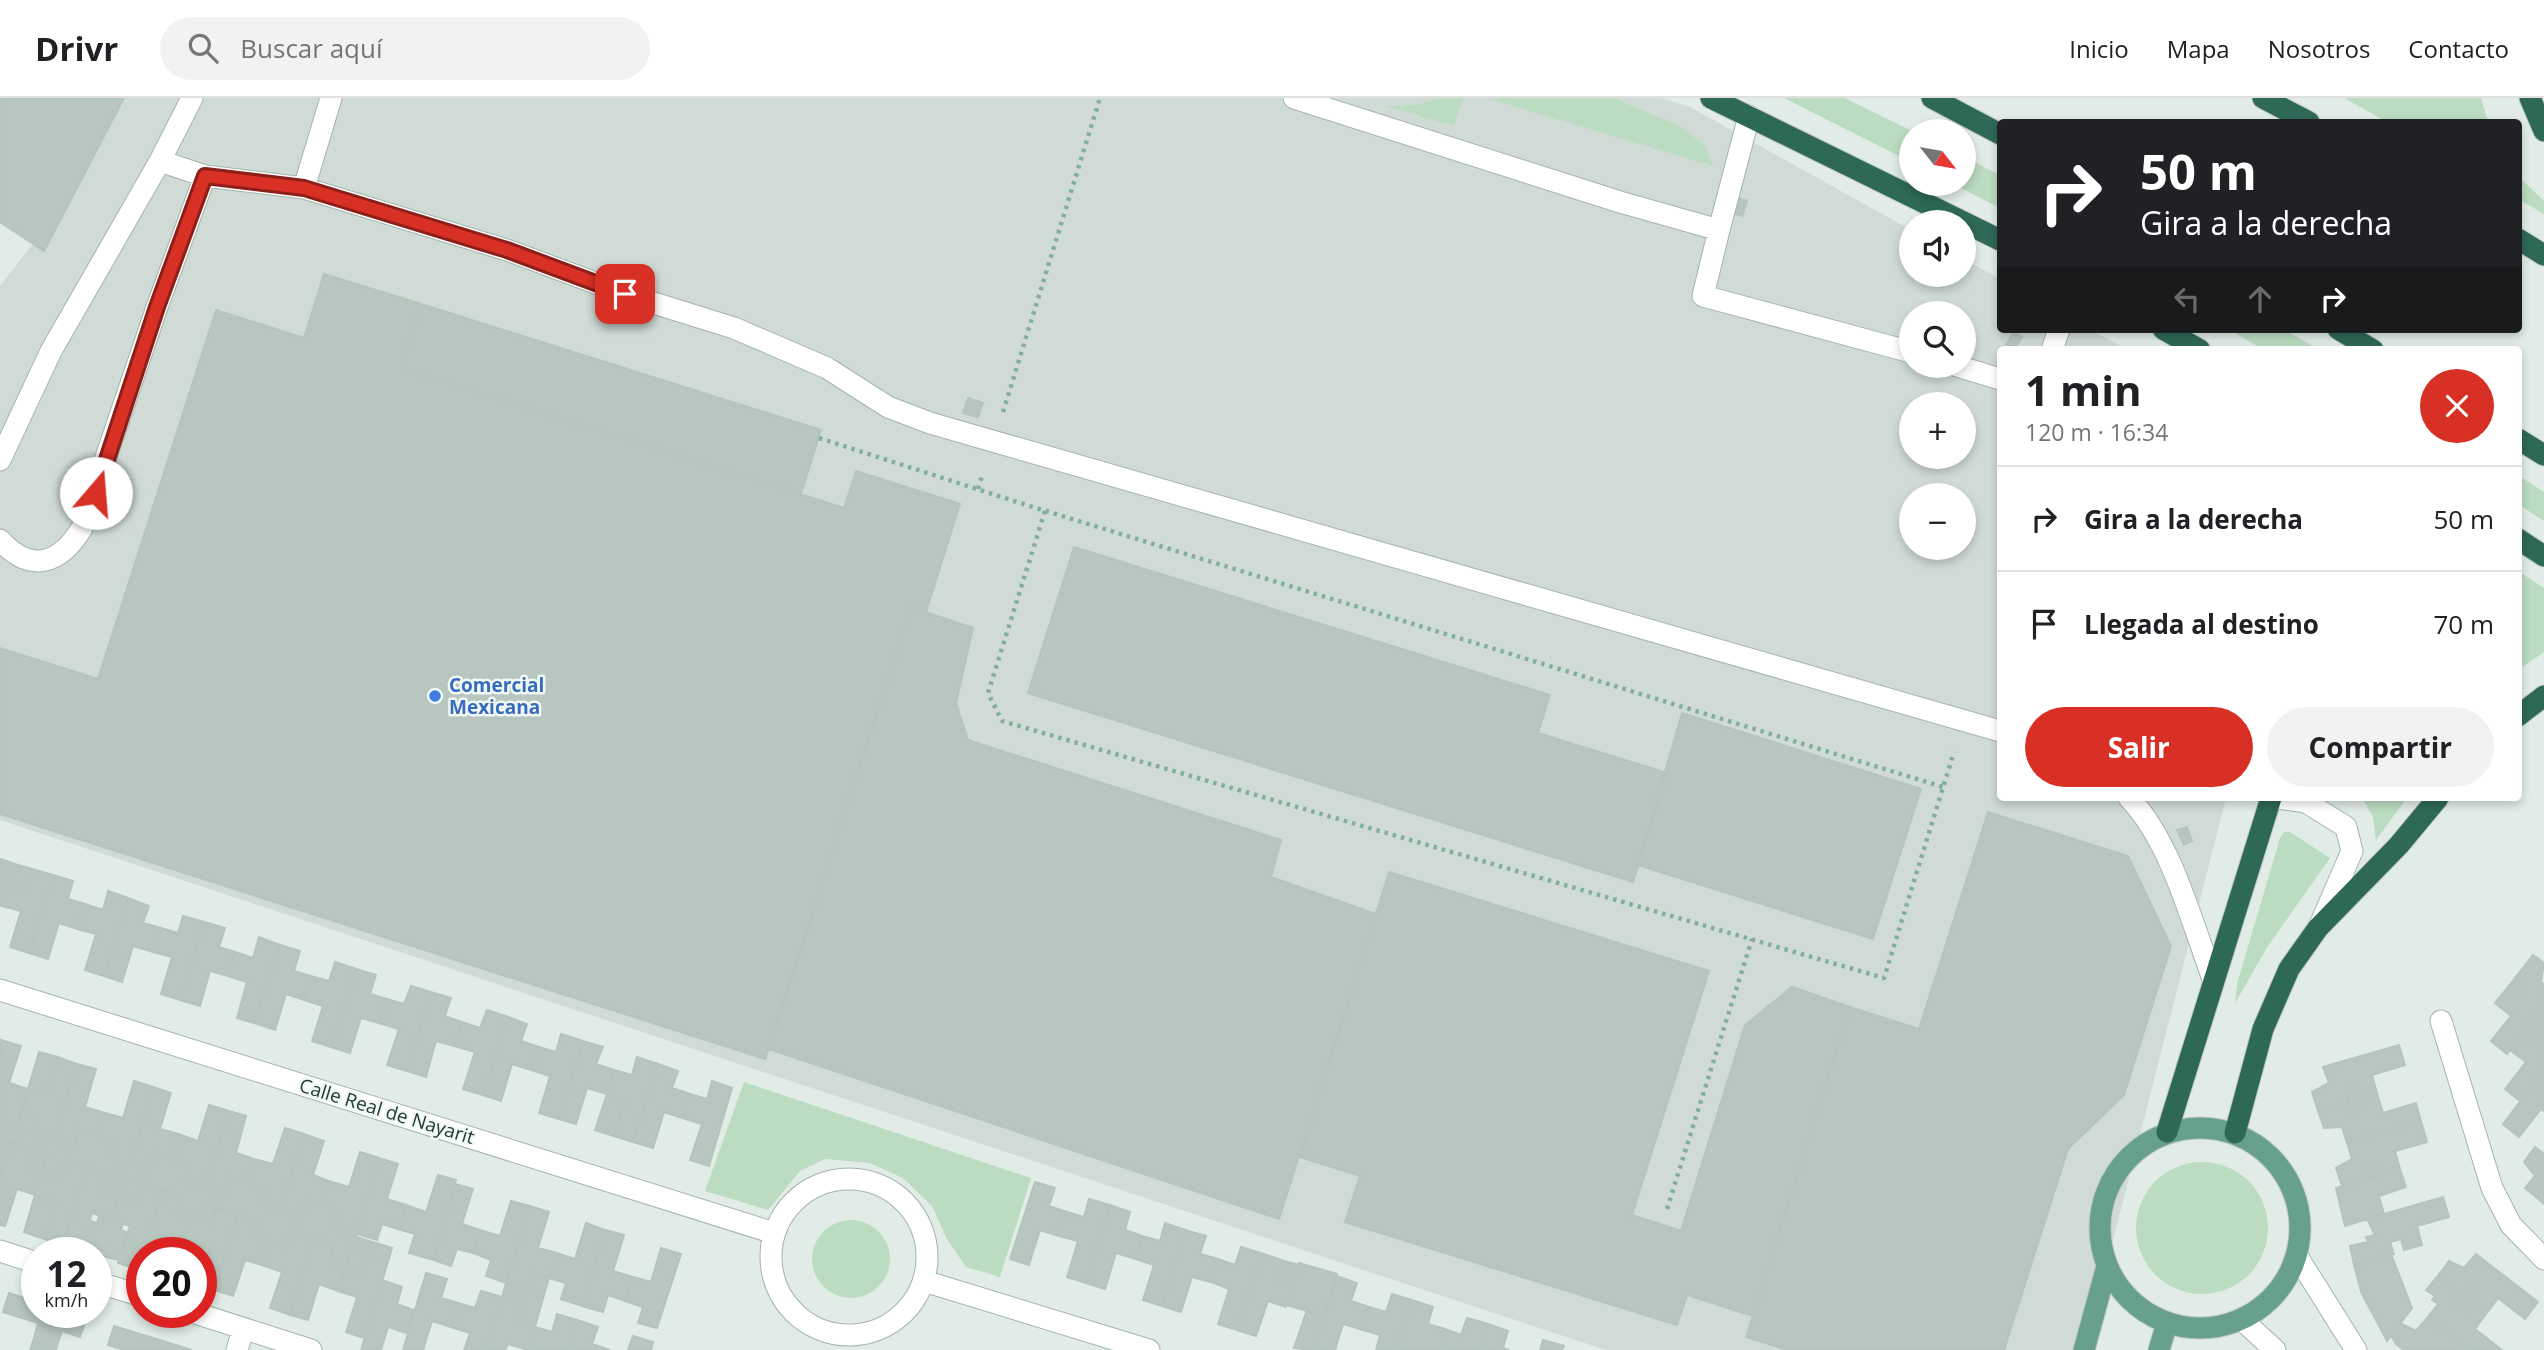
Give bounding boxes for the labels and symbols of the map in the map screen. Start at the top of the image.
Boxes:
north arrow [1899,119,1976,196]
pin [595,264,655,324]
position arrow [59,456,133,530]
place label: Comercial Mexicana [449,672,544,720]
marker: Comercial Mexicana [427,688,443,704]
street label: Calle Real de Nayarit [296,1072,478,1150]
speed limit sign: 20 [126,1237,217,1328]

